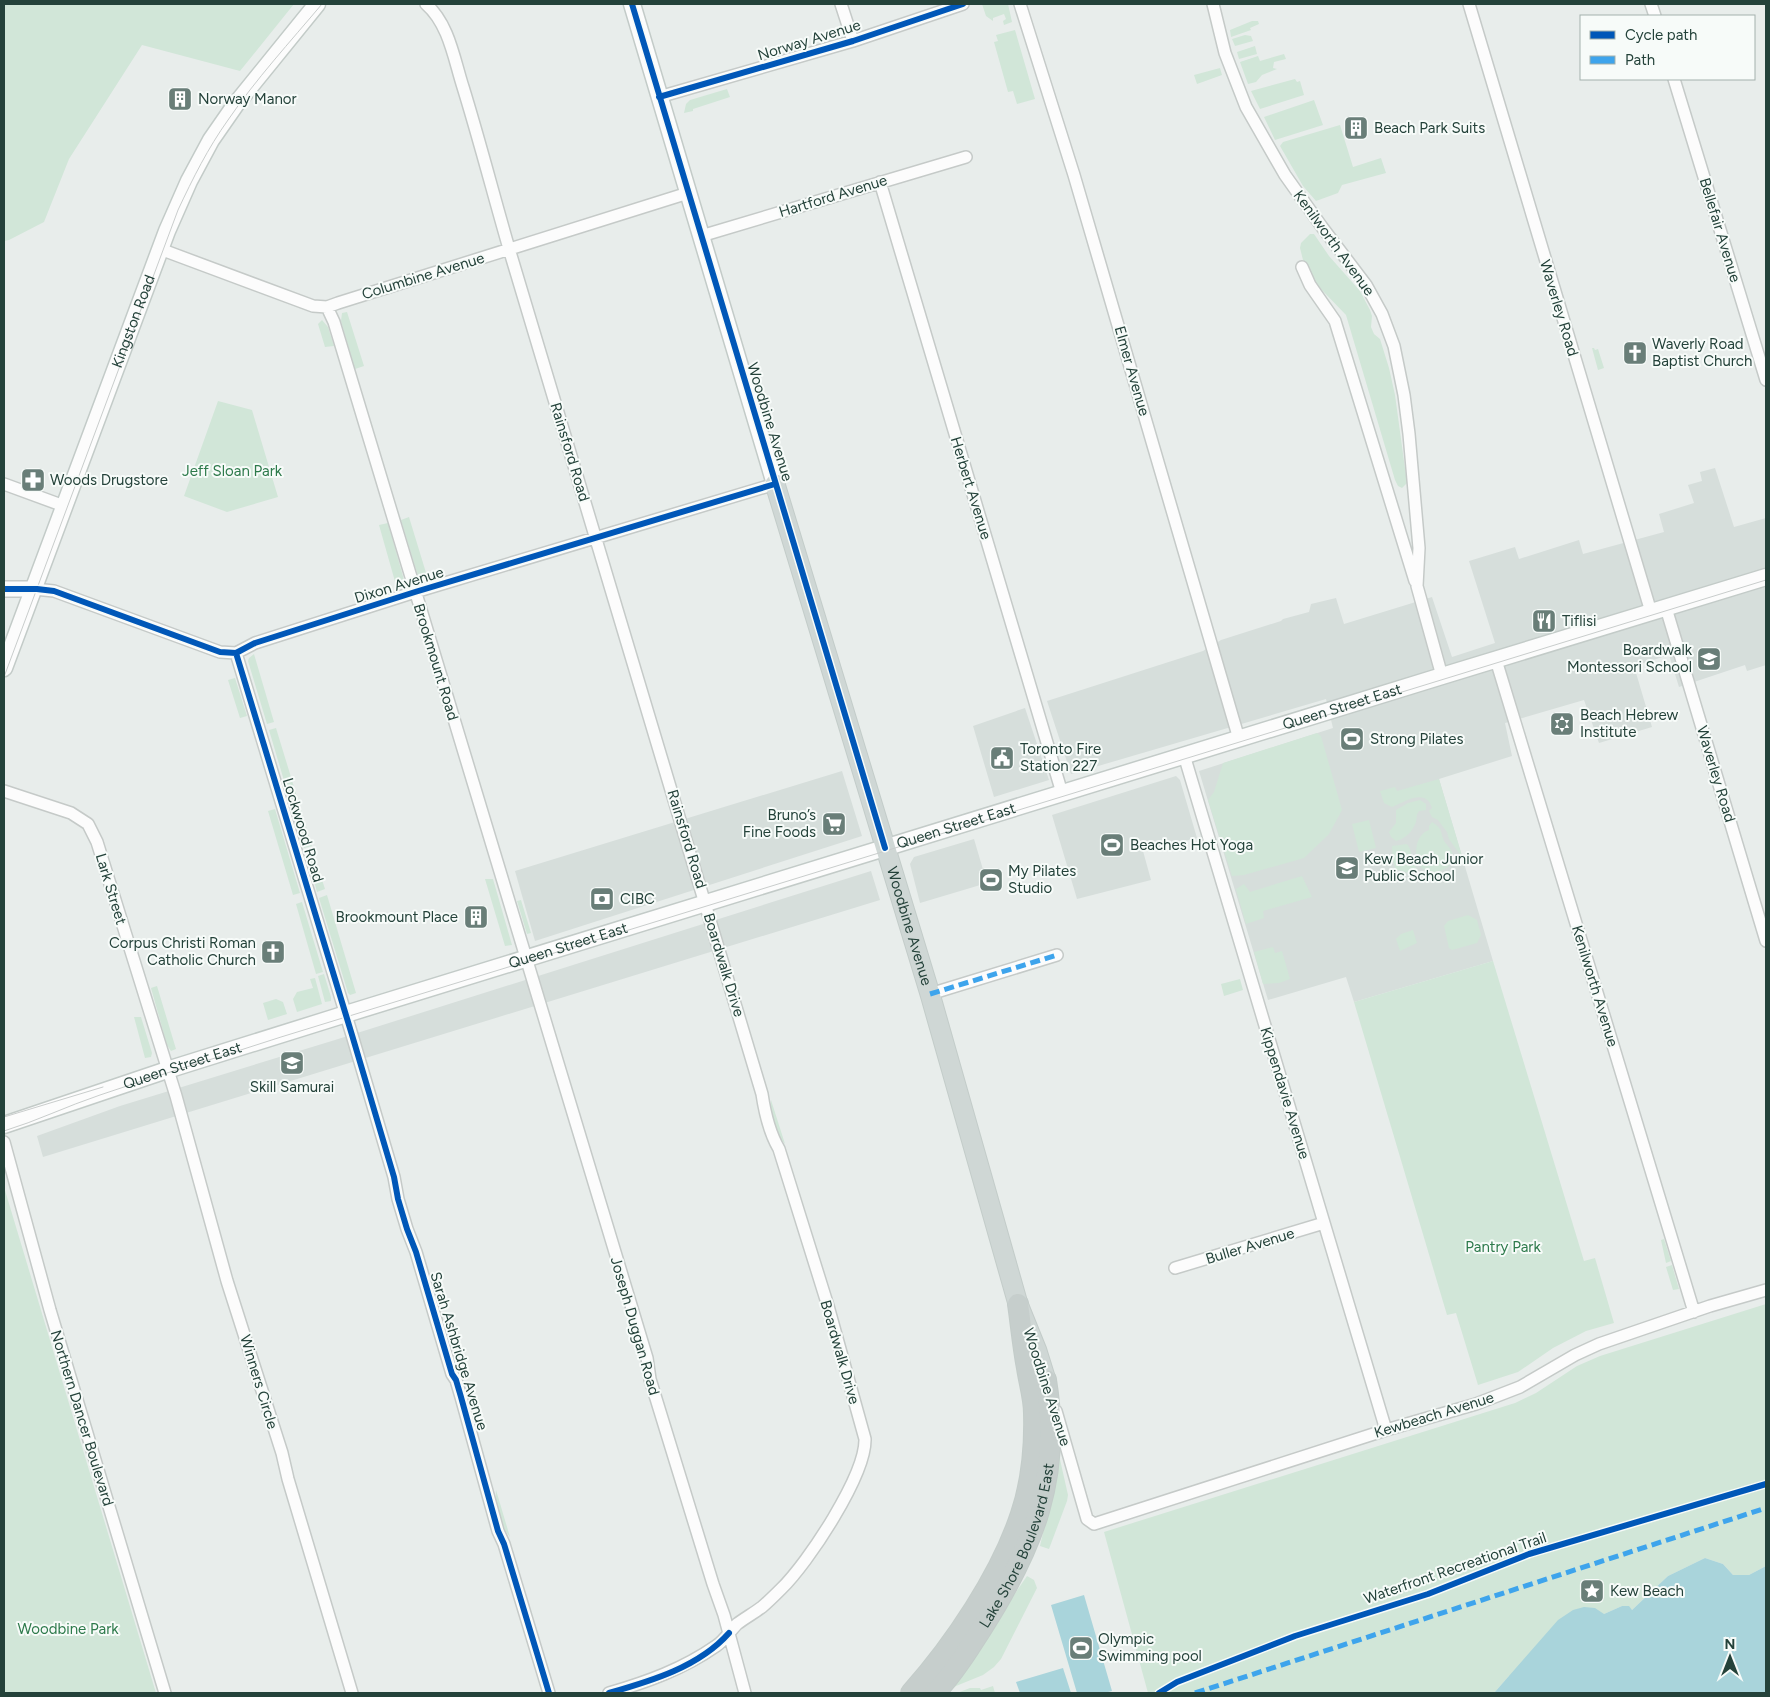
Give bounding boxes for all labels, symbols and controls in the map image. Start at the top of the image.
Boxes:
legend [1580,15,1755,80]
street label: Norway Avenue [755,16,863,64]
text: Cycle path [1625,26,1697,44]
text: Path [1625,51,1655,69]
building icon: Norway Manor [167,86,193,112]
place label: Norway Manor [198,90,297,108]
building icon: Beach Park Suits [1343,115,1369,141]
place label: Beach Park Suits [1374,119,1485,137]
street label: Hartford Avenue [777,171,889,221]
street label: Bellefair Avenue [1696,176,1744,284]
street label: Kenilworth Avenue [1290,187,1378,299]
street label: Columbine Avenue [360,249,486,303]
street label: Waverley Road [1536,258,1582,358]
street label: Kingston Road [108,272,159,370]
street label: Elmer Avenue [1111,324,1153,418]
place label: Waverly Road Baptist Church [1652,335,1752,370]
church icon: Waverly Road Baptist Church [1622,340,1648,366]
street label: Woodbine Avenue [743,360,797,484]
street label: Rainsford Road [546,401,594,503]
street label: Herbert Avenue [947,434,995,542]
park label: Jeff Sloan Park [182,462,283,480]
pharmacy icon: Woods Drugstore [20,467,46,493]
place label: Woods Drugstore [50,471,168,489]
street label: Dixon Avenue [352,563,446,607]
street label: Brookmount Road [410,601,462,723]
restaurant icon: Tiflisi [1531,608,1557,634]
place label: Tiflisi [1562,612,1597,630]
place label: Boardwalk Montessori School [1567,641,1693,676]
school or university icon: Boardwalk Montessori School [1696,646,1722,672]
street label: Queen Street East [1280,680,1404,734]
place label: Beach Hebrew Institute [1580,706,1679,741]
synagogue icon: Beach Hebrew Institute [1549,711,1575,737]
street label: Waverley Road [1693,724,1739,824]
sports icon: Strong Pilates [1339,726,1365,752]
place label: Strong Pilates [1370,730,1463,748]
place label: Toronto Fire Station 227 [1020,740,1101,775]
public building icon: Toronto Fire Station 227 [989,745,1015,771]
street label: Lockwood Road [279,776,327,884]
street label: Rainsford Road [663,788,711,890]
street label: Queen Street East [894,799,1018,853]
place label: Bruno’s Fine Foods [743,806,816,841]
supermarket icon: Bruno’s Fine Foods [821,811,847,837]
sports icon: Beaches Hot Yoga [1099,832,1125,858]
place label: Beaches Hot Yoga [1130,836,1253,854]
place label: Kew Beach Junior Public School [1364,850,1483,885]
street label: Lark Street [92,851,130,927]
school or university icon: Kew Beach Junior Public School [1334,855,1360,881]
place label: My Pilates Studio [1008,862,1076,897]
street label: Woodbine Avenue [883,864,936,988]
sports icon: My Pilates Studio [978,867,1004,893]
bank icon: CIBC [589,886,615,912]
place label: CIBC [620,890,655,908]
building icon: Brookmount Place [463,904,489,930]
place label: Brookmount Place [336,908,458,926]
street label: Boardwalk Drive [700,911,748,1019]
street label: Queen Street East [506,919,630,972]
street label: Kenilworth Avenue [1568,923,1622,1049]
place label: Corpus Christi Roman Catholic Church [109,934,256,969]
church icon: Corpus Christi Roman Catholic Church [260,939,286,965]
street label: Kippendavie Avenue [1256,1025,1314,1161]
street label: Queen Street East [121,1038,244,1093]
school or university icon: Skill Samurai [279,1050,305,1076]
place label: Skill Samurai [250,1078,334,1096]
street label: Buller Avenue [1203,1224,1297,1268]
park label: Pantry Park [1465,1238,1541,1256]
street label: Joseph Duggan Road [607,1255,663,1397]
street label: Sarah Ashbridge Avenue [426,1270,492,1432]
street label: Boardwalk Drive [817,1298,863,1406]
street label: Woodbine Avenue [1019,1326,1075,1448]
street label: Northern Dancer Boulevard [47,1328,117,1508]
street label: Winners Circle [236,1333,282,1431]
street label: Kewbeach Avenue [1372,1388,1496,1442]
street label: Lake Shore Boulevard East [975,1462,1058,1631]
street label: Waterfront Recreational Trail [1361,1528,1549,1608]
place icon: Kew Beach [1579,1578,1605,1604]
place label: Kew Beach [1610,1582,1684,1600]
park label: Woodbine Park [17,1620,119,1638]
place label: Olympic Swimming pool [1098,1630,1202,1665]
north arrow [1705,1632,1755,1682]
sports icon: Olympic Swimming pool [1068,1635,1094,1661]
text: N [1725,1636,1735,1653]

